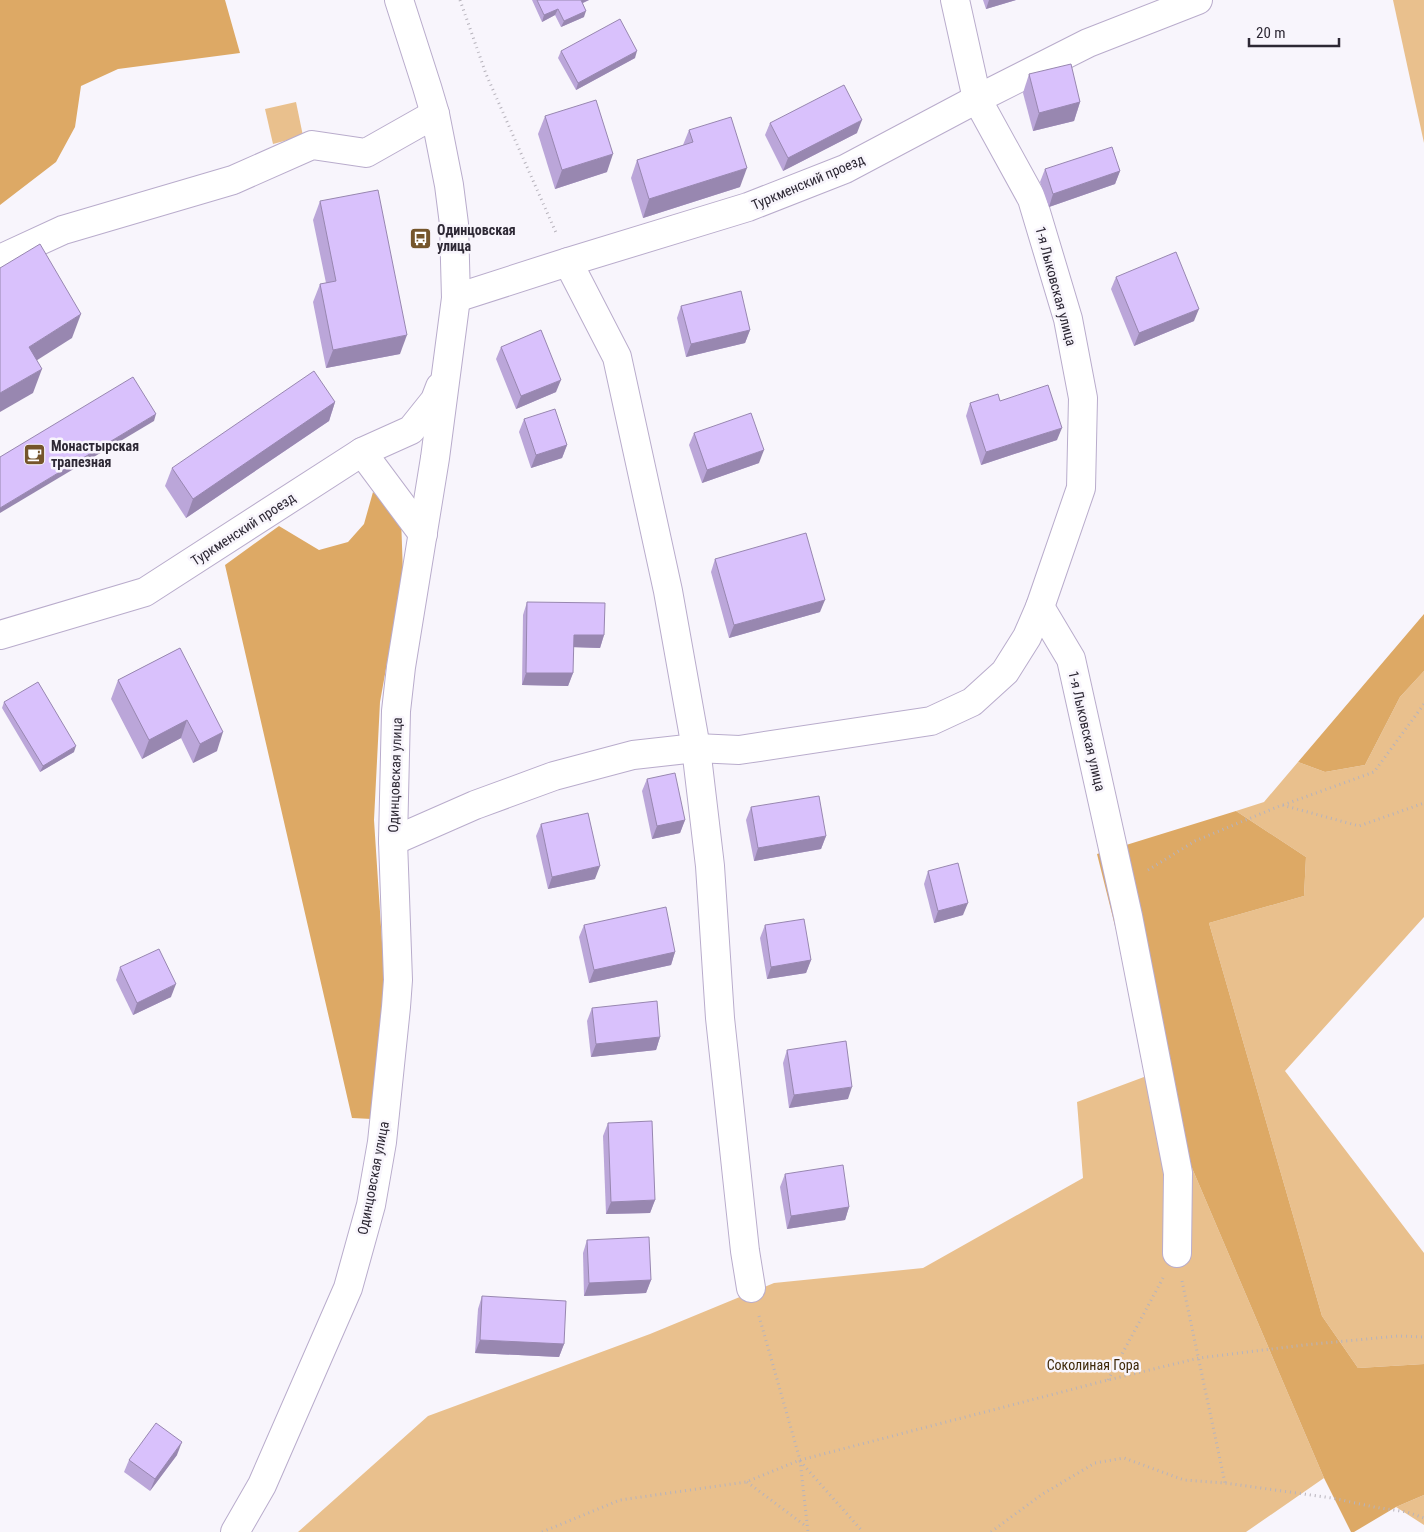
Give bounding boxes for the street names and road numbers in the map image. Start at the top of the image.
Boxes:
street label: Туркменский проезд [749,151,867,213]
street label: 1-я Лыковская улица [1032,225,1080,347]
street label: Туркменский проезд [188,489,299,569]
street label: 1-я Лыковская улица [1065,669,1109,793]
street label: Одинцовская улица [385,717,405,833]
street label: Одинцовская улица [354,1120,392,1236]

